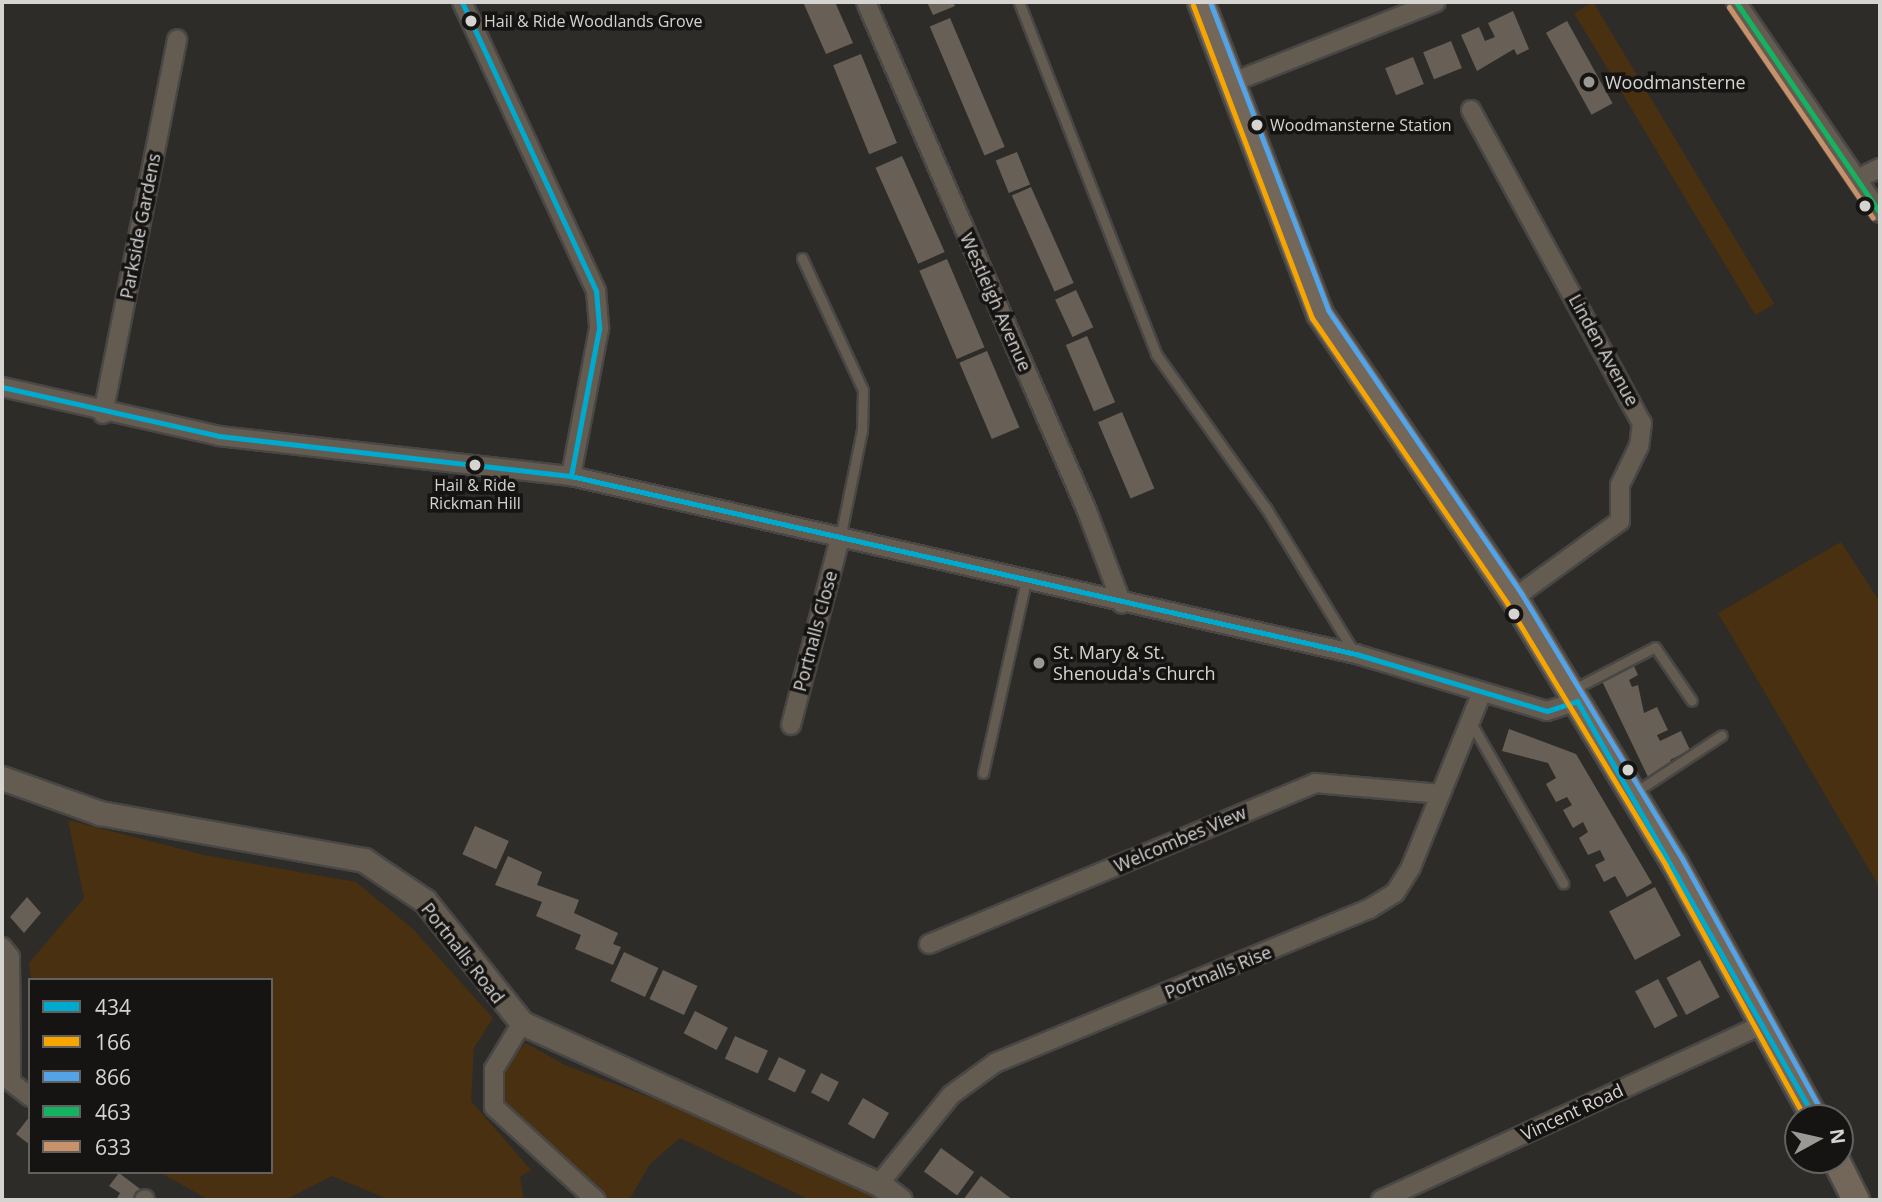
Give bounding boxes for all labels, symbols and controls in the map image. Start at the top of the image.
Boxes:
place label: Hail & Ride Woodlands Grove [484,11,702,31]
marker: Hail & Ride Woodlands Grove [464,14,478,28]
place label: Woodmansterne [1605,71,1746,93]
marker: Woodmansterne [1579,72,1599,92]
place label: Woodmansterne Station [1270,115,1452,135]
marker: Woodmansterne Station [1250,118,1264,132]
street label: Parkside Gardens [115,151,165,301]
unlabelled marker [1858,199,1872,213]
street label: Westleigh Avenue [956,230,1036,374]
street label: Linden Avenue [1564,290,1644,410]
marker: Hail & Ride Rickman Hill [468,458,482,472]
place label: Hail & Ride Rickman Hill [429,475,521,513]
street label: Portnalls Close [788,568,842,694]
unlabelled marker [1507,607,1521,621]
place label: St. Mary & St. Shenouda's Church [1053,642,1216,684]
marker: St. Mary & St. Shenouda's Church [1031,655,1047,671]
unlabelled marker [1621,763,1635,777]
street label: Welcombes View [1111,801,1249,877]
street label: Portnalls Road [417,898,509,1008]
street label: Portnalls Rise [1161,941,1275,1003]
legend [28,978,273,1174]
text: 434 [95,993,131,1021]
text: 166 [95,1028,131,1056]
text: 866 [95,1063,131,1091]
street label: Vincent Road [1518,1079,1626,1145]
text: 463 [95,1098,131,1126]
north arrow [1784,1104,1854,1174]
text: N [1824,1127,1852,1146]
text: 633 [95,1133,131,1161]

